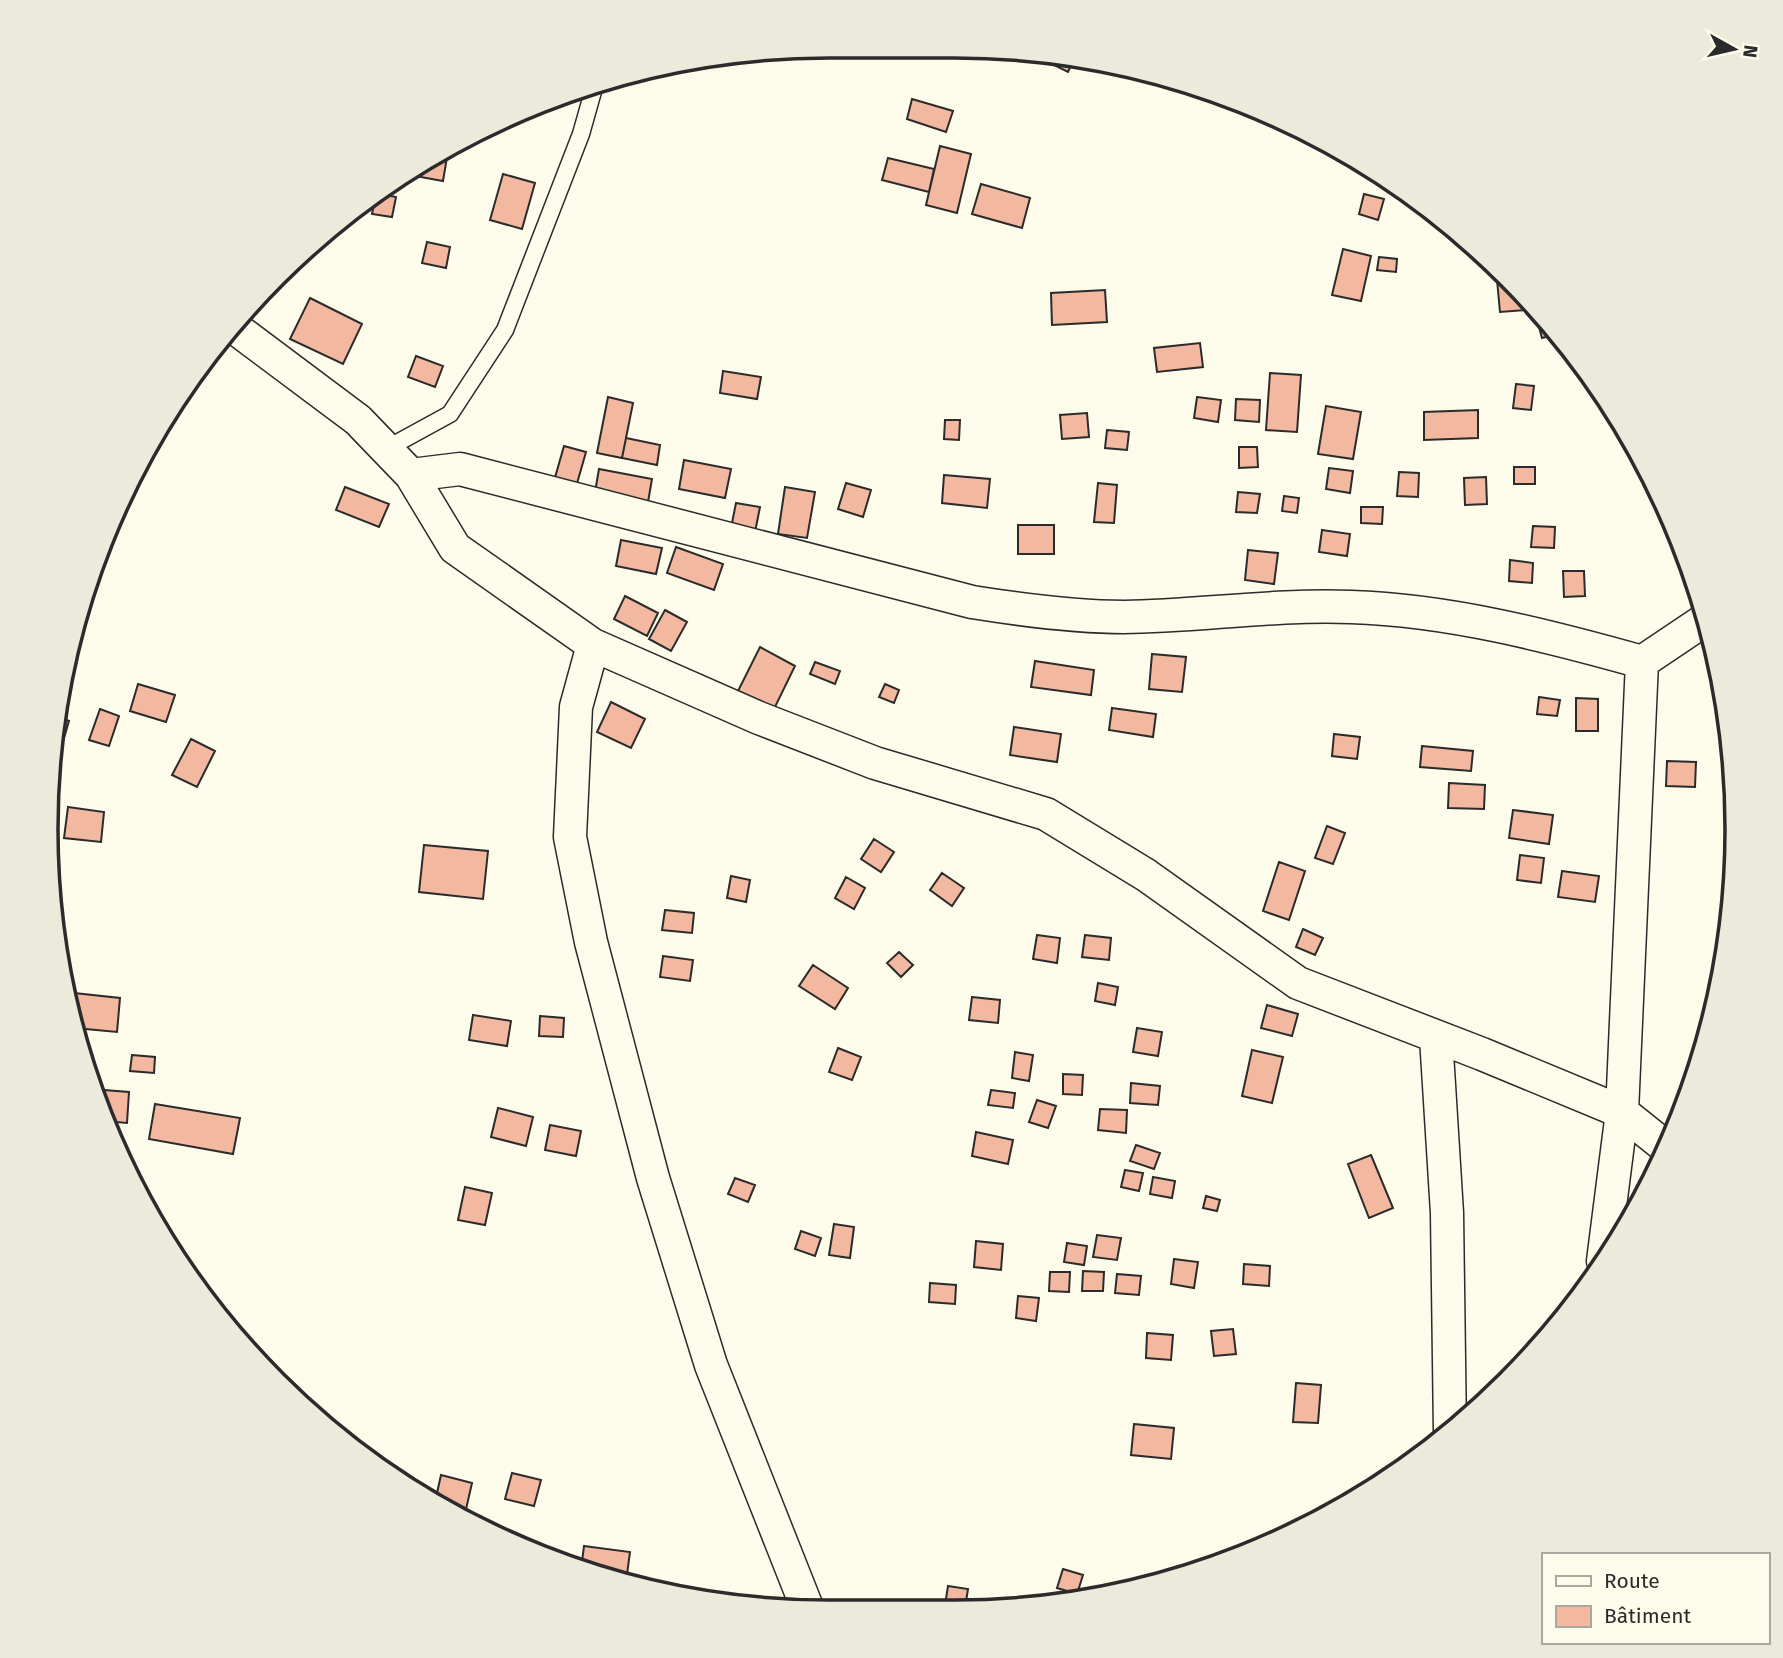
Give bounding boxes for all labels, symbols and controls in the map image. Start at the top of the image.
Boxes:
north arrow [1699,14,1769,84]
text: N [1738,43,1763,59]
legend [1542,1553,1769,1644]
text: Route [1604,1568,1660,1594]
text: Bâtiment [1604,1603,1691,1629]

